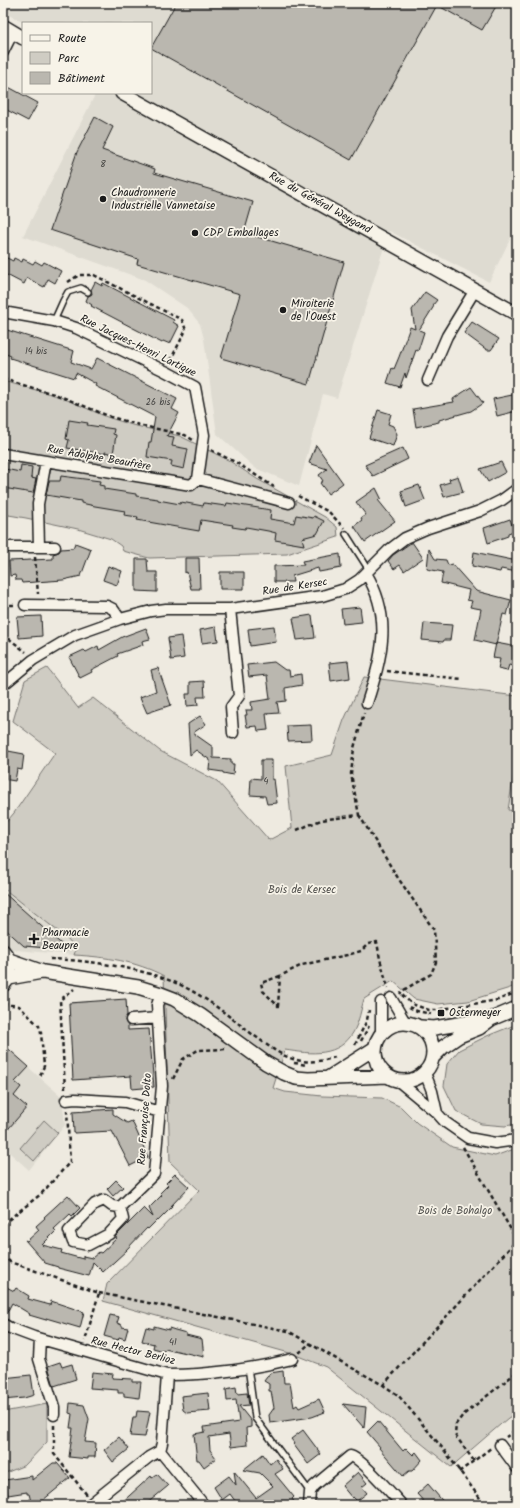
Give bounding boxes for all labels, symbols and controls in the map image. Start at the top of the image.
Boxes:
legend [22,22,152,94]
text: Route [58,29,87,48]
text: Parc [58,49,79,68]
text: Bâtiment [58,69,105,88]
house number: 8 [100,157,106,172]
street label: Rue du Général Weygand [265,167,375,239]
place label: Chaudronnerie Industrielle Vannetaise [111,184,215,215]
marker: Chaudronnerie Industrielle Vannetaise [98,194,108,204]
place label: CDP Emballages [203,224,279,242]
marker: CDP Emballages [190,228,200,238]
place label: Miroiterie de l'Ouest [291,295,337,326]
marker: Miroiterie de l'Ouest [278,305,288,315]
street label: Rue Jacques-Henri Lartigue [77,310,199,382]
house number: 14 bis [25,344,47,359]
house number: 26 bis [146,395,170,410]
street label: Rue Adolphe Beaufrère [46,440,152,476]
street label: Rue de Kersec [261,573,329,601]
house number: 4 [264,774,269,789]
park label: Bois de Kersec [268,881,336,899]
place label: Pharmacie Beaupre [42,924,89,955]
marker: Pharmacie Beaupre [29,934,39,944]
place label: Ostermeyer [449,1004,502,1022]
marker: Ostermeyer [436,1008,446,1018]
street label: Rue Françoise Dolto [133,1072,157,1166]
park label: Bois de Bohalgo [418,1202,492,1220]
street label: Rue Hector Berlioz [89,1332,177,1370]
house number: 41 [169,1335,177,1350]

